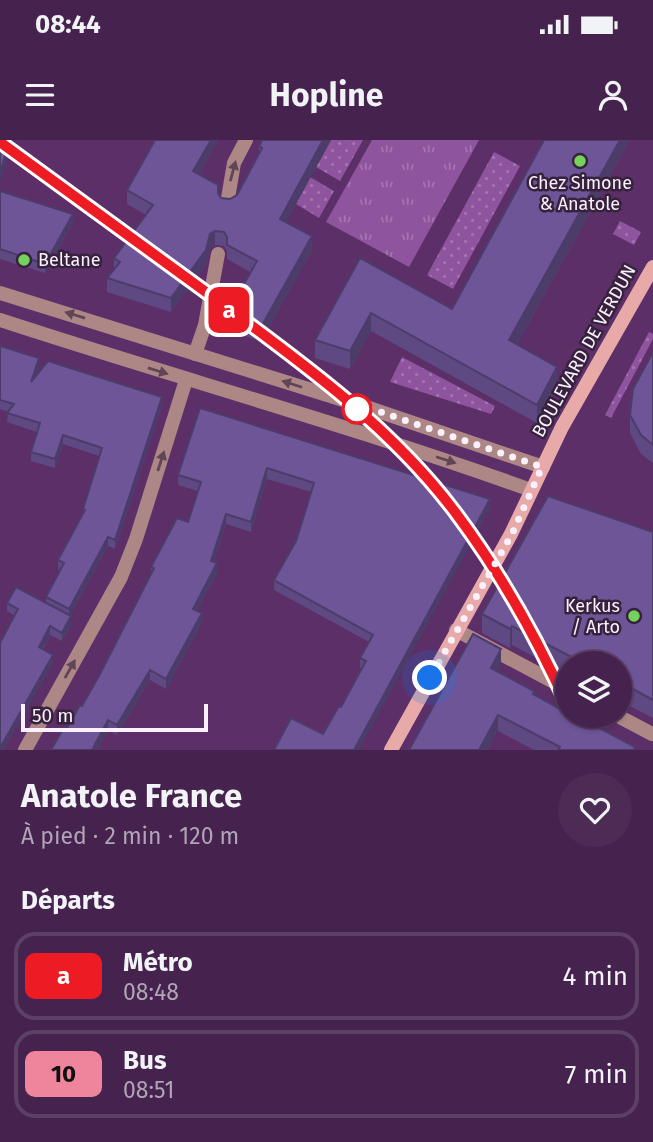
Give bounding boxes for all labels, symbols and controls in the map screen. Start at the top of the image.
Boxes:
text: 08:44 [35,9,101,40]
icon: menu [21,76,59,114]
text: Hopline [270,76,383,114]
icon: person [594,76,632,114]
marker: Chez Simone & Anatole [572,153,588,169]
one-way arrow [228,159,239,181]
place label: Chez Simone & Anatole [528,172,632,215]
place label: Beltane [38,249,101,271]
marker: Beltane [16,252,32,268]
street label: BOULEVARD DE VERDUN [527,261,641,441]
line badge: a [206,287,252,333]
text: a [222,296,236,324]
one-way arrow [64,310,85,320]
one-way arrow [148,367,169,377]
one-way arrow [281,378,302,388]
unlabelled marker [342,394,372,424]
one-way arrow [156,451,166,472]
one-way arrow [435,455,456,466]
place label: Kerkus / Arto [565,595,620,638]
marker: Kerkus / Arto [626,608,642,624]
map controls [555,651,632,728]
button: layers [555,651,632,728]
one-way arrow [64,659,76,679]
your location [412,660,447,695]
scale bar [21,701,208,733]
text: 50 m [32,704,73,727]
button: heart [558,773,632,847]
text: Anatole France [21,776,242,816]
text: À pied · 2 min · 120 m [21,822,239,850]
text: Départs [21,885,115,916]
text: Métro [123,947,193,978]
text: 4 min [562,961,628,992]
text: a [57,962,70,990]
text: 08:48 [123,978,179,1006]
text: Bus [123,1045,166,1076]
text: 7 min [565,1059,628,1090]
text: 10 [51,1060,76,1088]
text: 08:51 [123,1076,174,1104]

